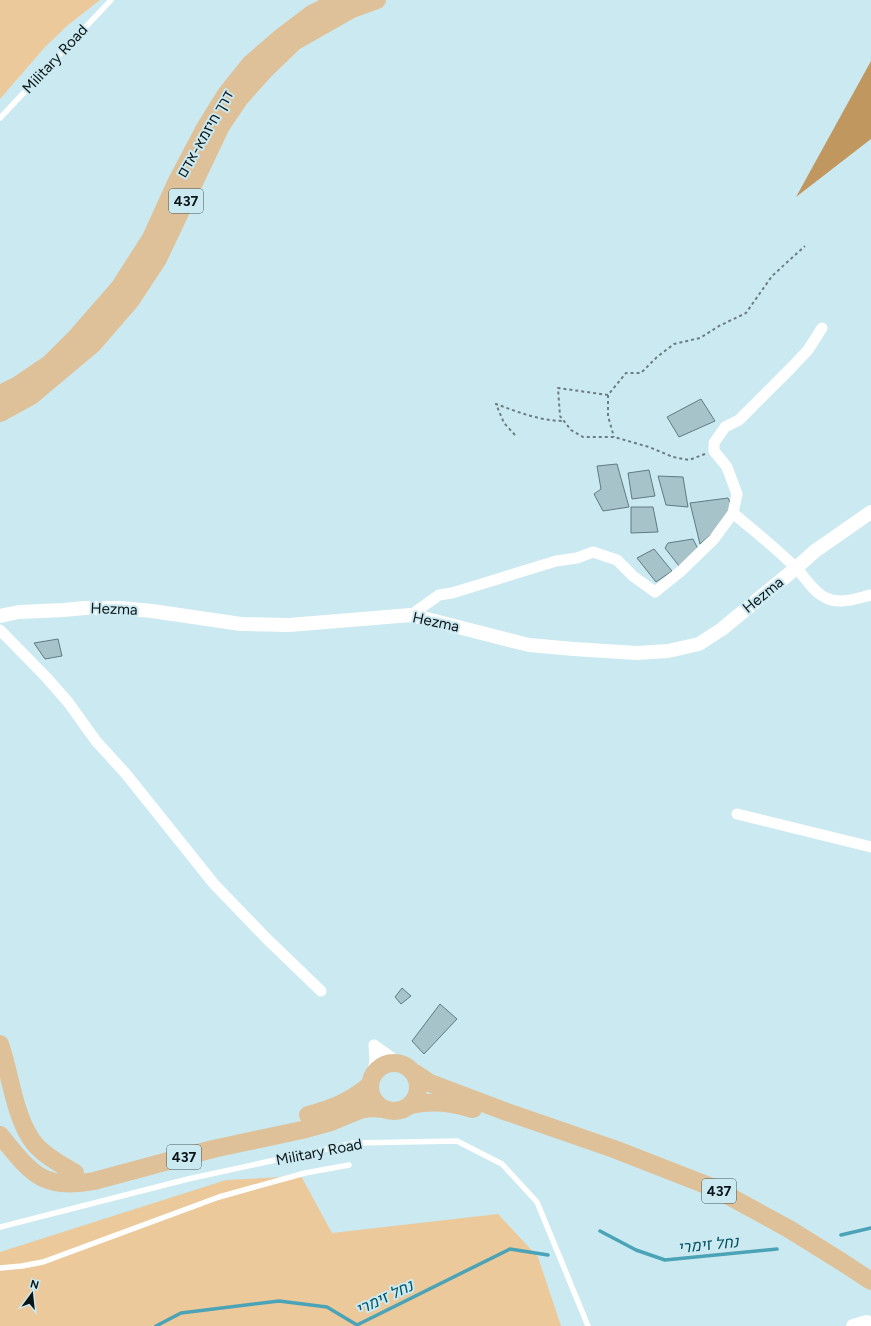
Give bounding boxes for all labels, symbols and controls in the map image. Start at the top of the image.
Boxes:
street label: Military Road [19,21,91,97]
street label: דרך חיזמא-אדם [173,87,237,181]
road number: 437 [169,189,203,213]
street label: Hezma [739,573,787,617]
street label: Hezma [90,599,138,619]
street label: Hezma [411,608,461,636]
street label: Military Road [274,1135,364,1169]
road number: 437 [167,1145,201,1169]
road number: 437 [702,1179,736,1203]
water label: נחל זימרי [677,1232,741,1257]
north arrow [12,1274,52,1314]
water label: נחל זימרי [353,1275,417,1319]
text: N [29,1277,40,1292]

